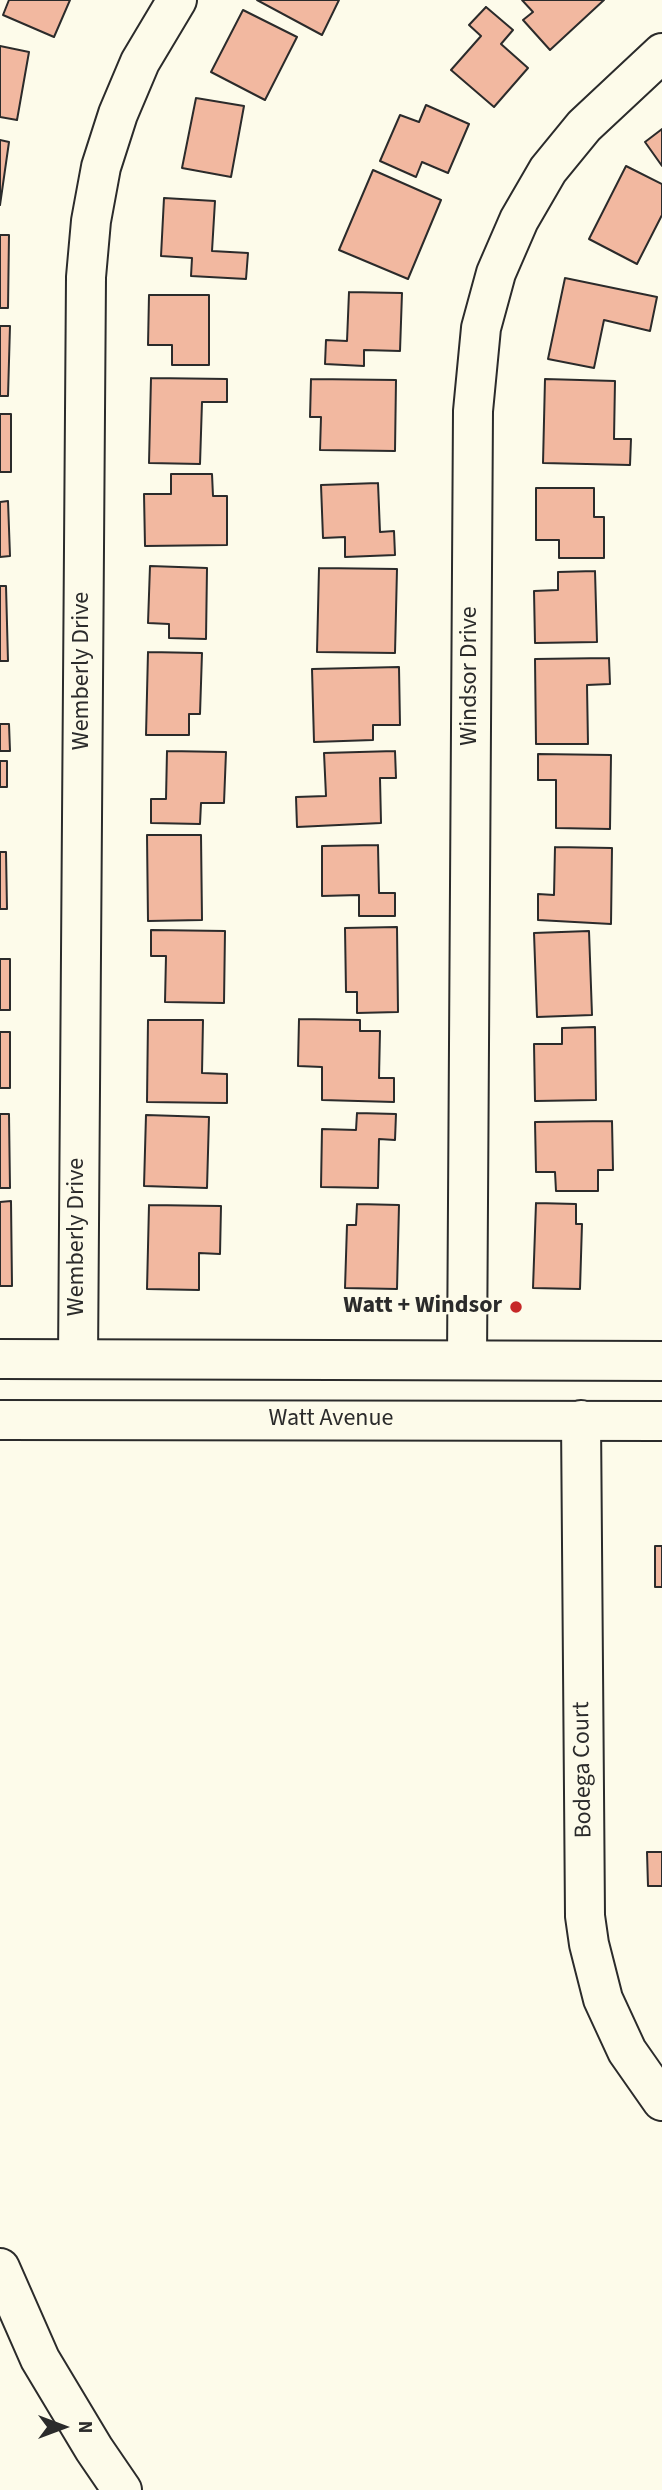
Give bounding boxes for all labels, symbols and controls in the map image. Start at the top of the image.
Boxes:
street label: Wemberly Drive [69,592,97,750]
street label: Windsor Drive [457,606,485,746]
street label: Wemberly Drive [64,1158,92,1316]
place label: Watt + Windsor [343,1293,502,1321]
marker: Watt + Windsor [508,1299,524,1315]
street label: Watt Avenue [269,1406,393,1434]
street label: Bodega Court [568,1701,600,1839]
north arrow [28,2392,98,2462]
text: N [71,2421,98,2433]

